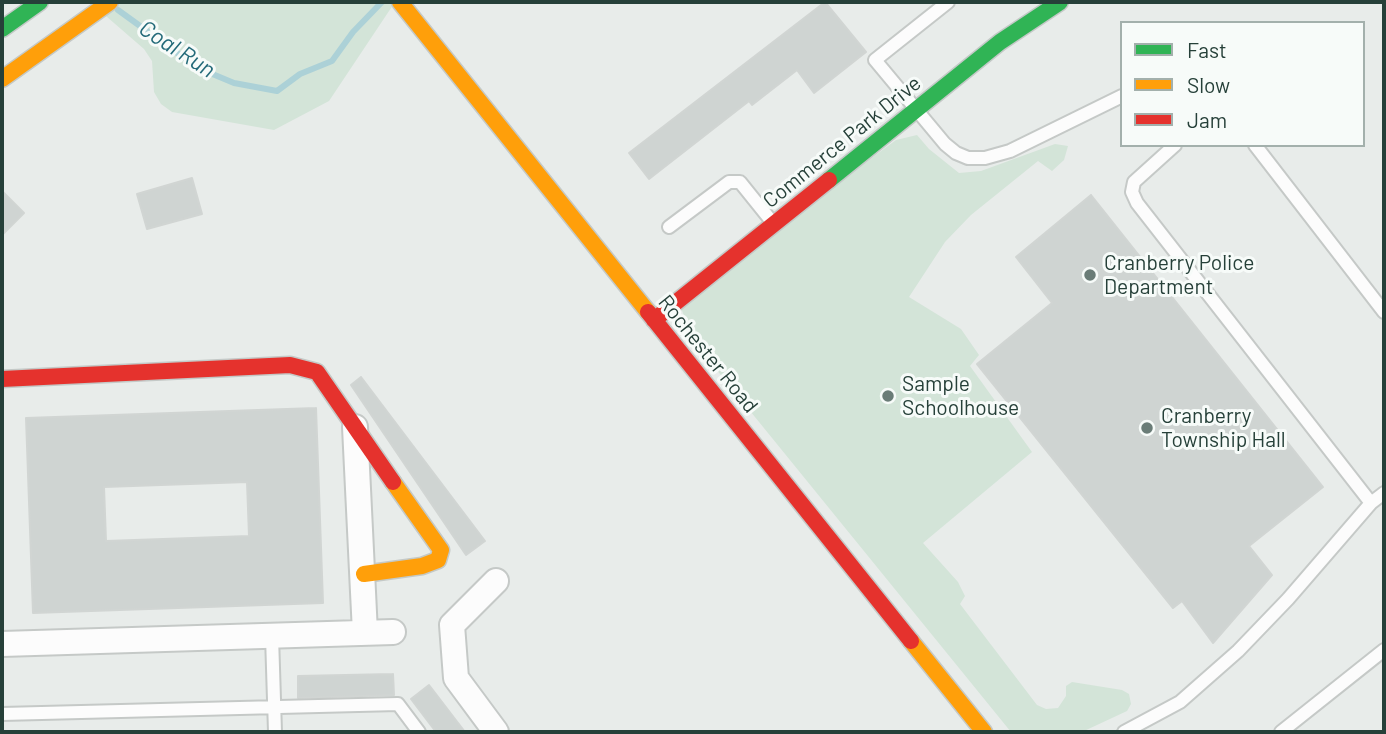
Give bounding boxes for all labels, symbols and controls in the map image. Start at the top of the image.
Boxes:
water label: Coal Run [134,14,220,84]
legend [1120,21,1365,147]
text: Fast [1187,37,1227,62]
street label: Commerce Park Drive [758,71,926,213]
text: Slow [1187,72,1230,97]
text: Jam [1187,107,1227,132]
place label: Cranberry Police Department [1104,250,1254,300]
marker: Cranberry Police Department [1082,267,1098,283]
street label: Rochester Road [653,290,763,418]
place label: Sample Schoolhouse [902,371,1019,421]
marker: Sample Schoolhouse [880,388,896,404]
place label: Cranberry Township Hall [1161,403,1286,453]
marker: Cranberry Township Hall [1139,420,1155,436]

